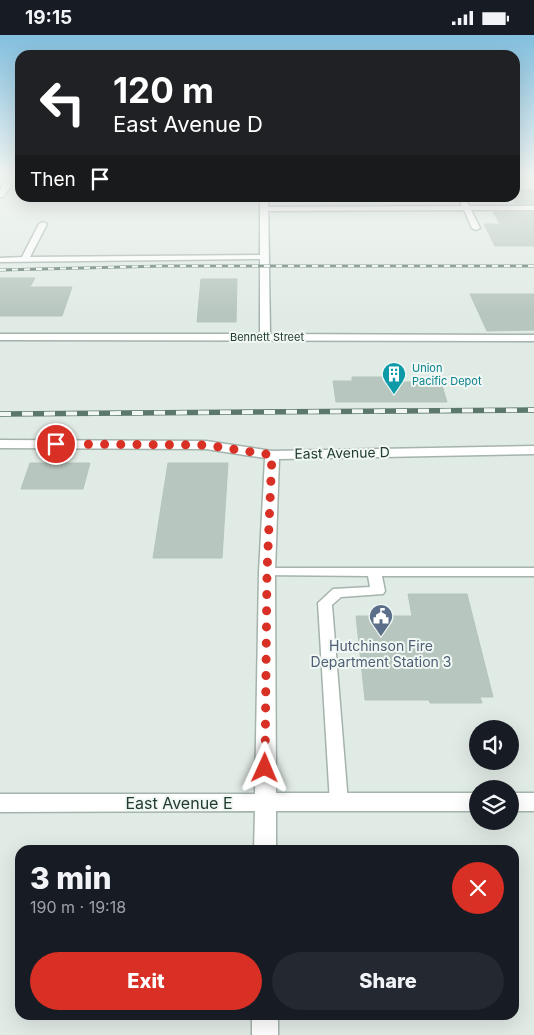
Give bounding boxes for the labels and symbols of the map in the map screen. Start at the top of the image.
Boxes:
street label: Bennett Street [230,330,304,344]
building icon: Union Pacific Depot [381,361,407,395]
place label: Union Pacific Depot [412,361,482,388]
pin [35,423,77,465]
street label: East Avenue D [294,443,390,462]
public building icon: Hutchinson Fire Department Station 3 [368,603,394,637]
place label: Hutchinson Fire Department Station 3 [311,637,451,670]
position arrow [238,741,290,793]
street label: East Avenue E [125,793,233,813]

